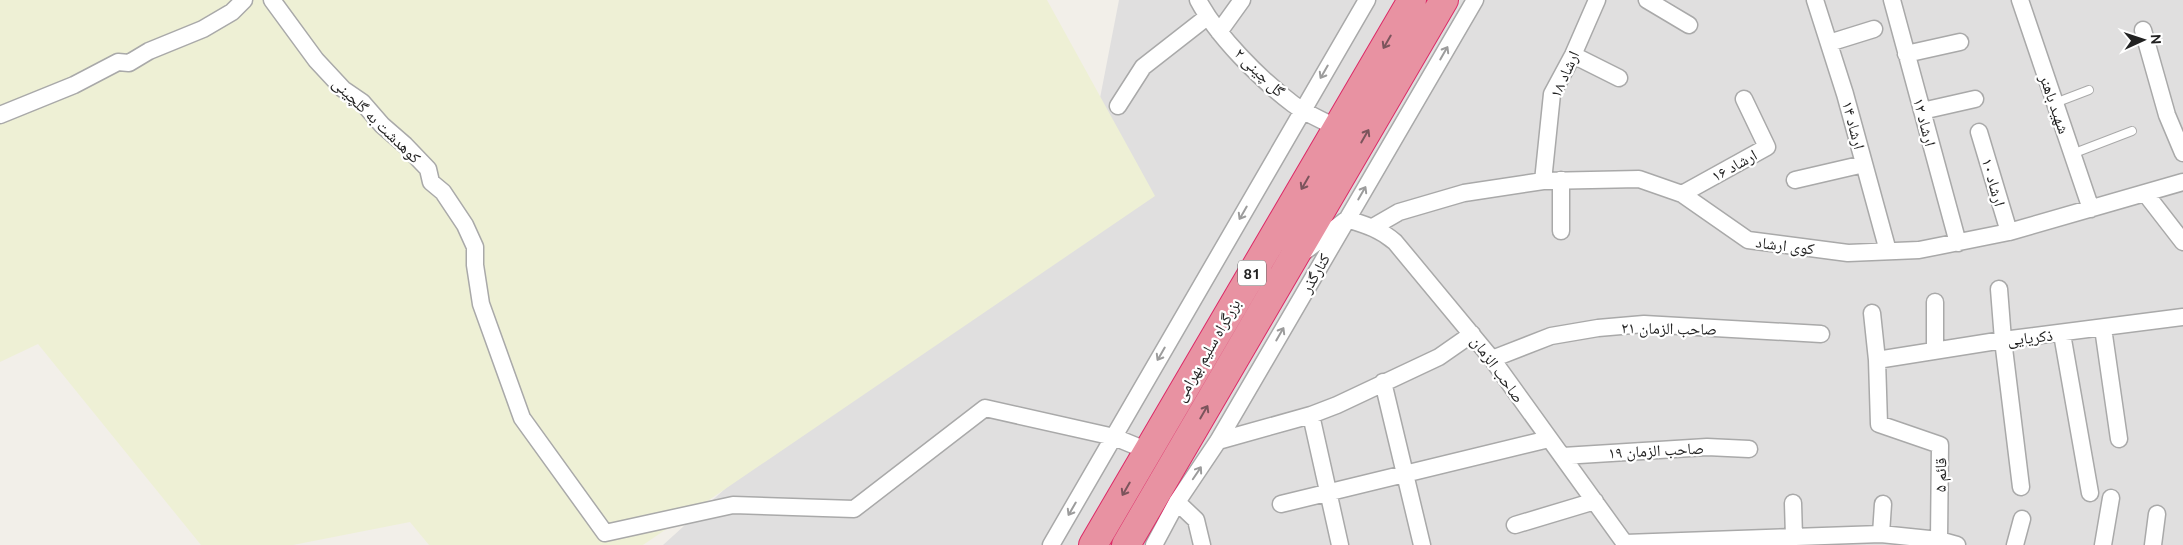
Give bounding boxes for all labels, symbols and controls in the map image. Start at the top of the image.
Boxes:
north arrow [2118,15,2168,65]
text: N [2148,34,2164,45]
one-way arrow [1382,35,1392,49]
street label: گل چینی ۲ [1230,44,1289,102]
one-way arrow [1439,46,1449,61]
street label: ارشاد ۱۸ [1546,48,1583,101]
one-way arrow [1319,65,1329,79]
street label: شهید باهنر [2035,71,2073,136]
street label: کوهدشت به گلچینی [328,74,425,168]
street label: ارشاد ۱۲ [1909,96,1940,148]
street label: ارشاد ۱۴ [1838,99,1869,151]
one-way arrow [1361,130,1371,144]
street label: ارشاد ۱۶ [1708,145,1760,186]
street label: ارشاد ۱۰ [1978,156,2009,208]
one-way arrow [1300,175,1310,189]
one-way arrow [1357,186,1367,201]
one-way arrow [1237,205,1247,219]
street label: کوی ارشاد [1754,232,1816,260]
street label: کنارگذر [1296,250,1334,297]
road number: 81 [1238,260,1266,286]
street label: بزرگراه سلیم بهرامی [1170,295,1245,406]
street label: صاحب الزمان ۲۱ [1621,318,1717,340]
street label: ذکریایی [2006,326,2054,350]
one-way arrow [1276,327,1286,341]
street label: صاحب الزمان [1466,332,1528,407]
one-way arrow [1156,346,1166,360]
one-way arrow [1199,406,1209,420]
street label: صاحب الزمان ۱۹ [1608,439,1704,463]
street label: قائم ۵ [1931,458,1951,492]
one-way arrow [1192,466,1202,480]
one-way arrow [1120,481,1130,495]
one-way arrow [1066,502,1076,516]

